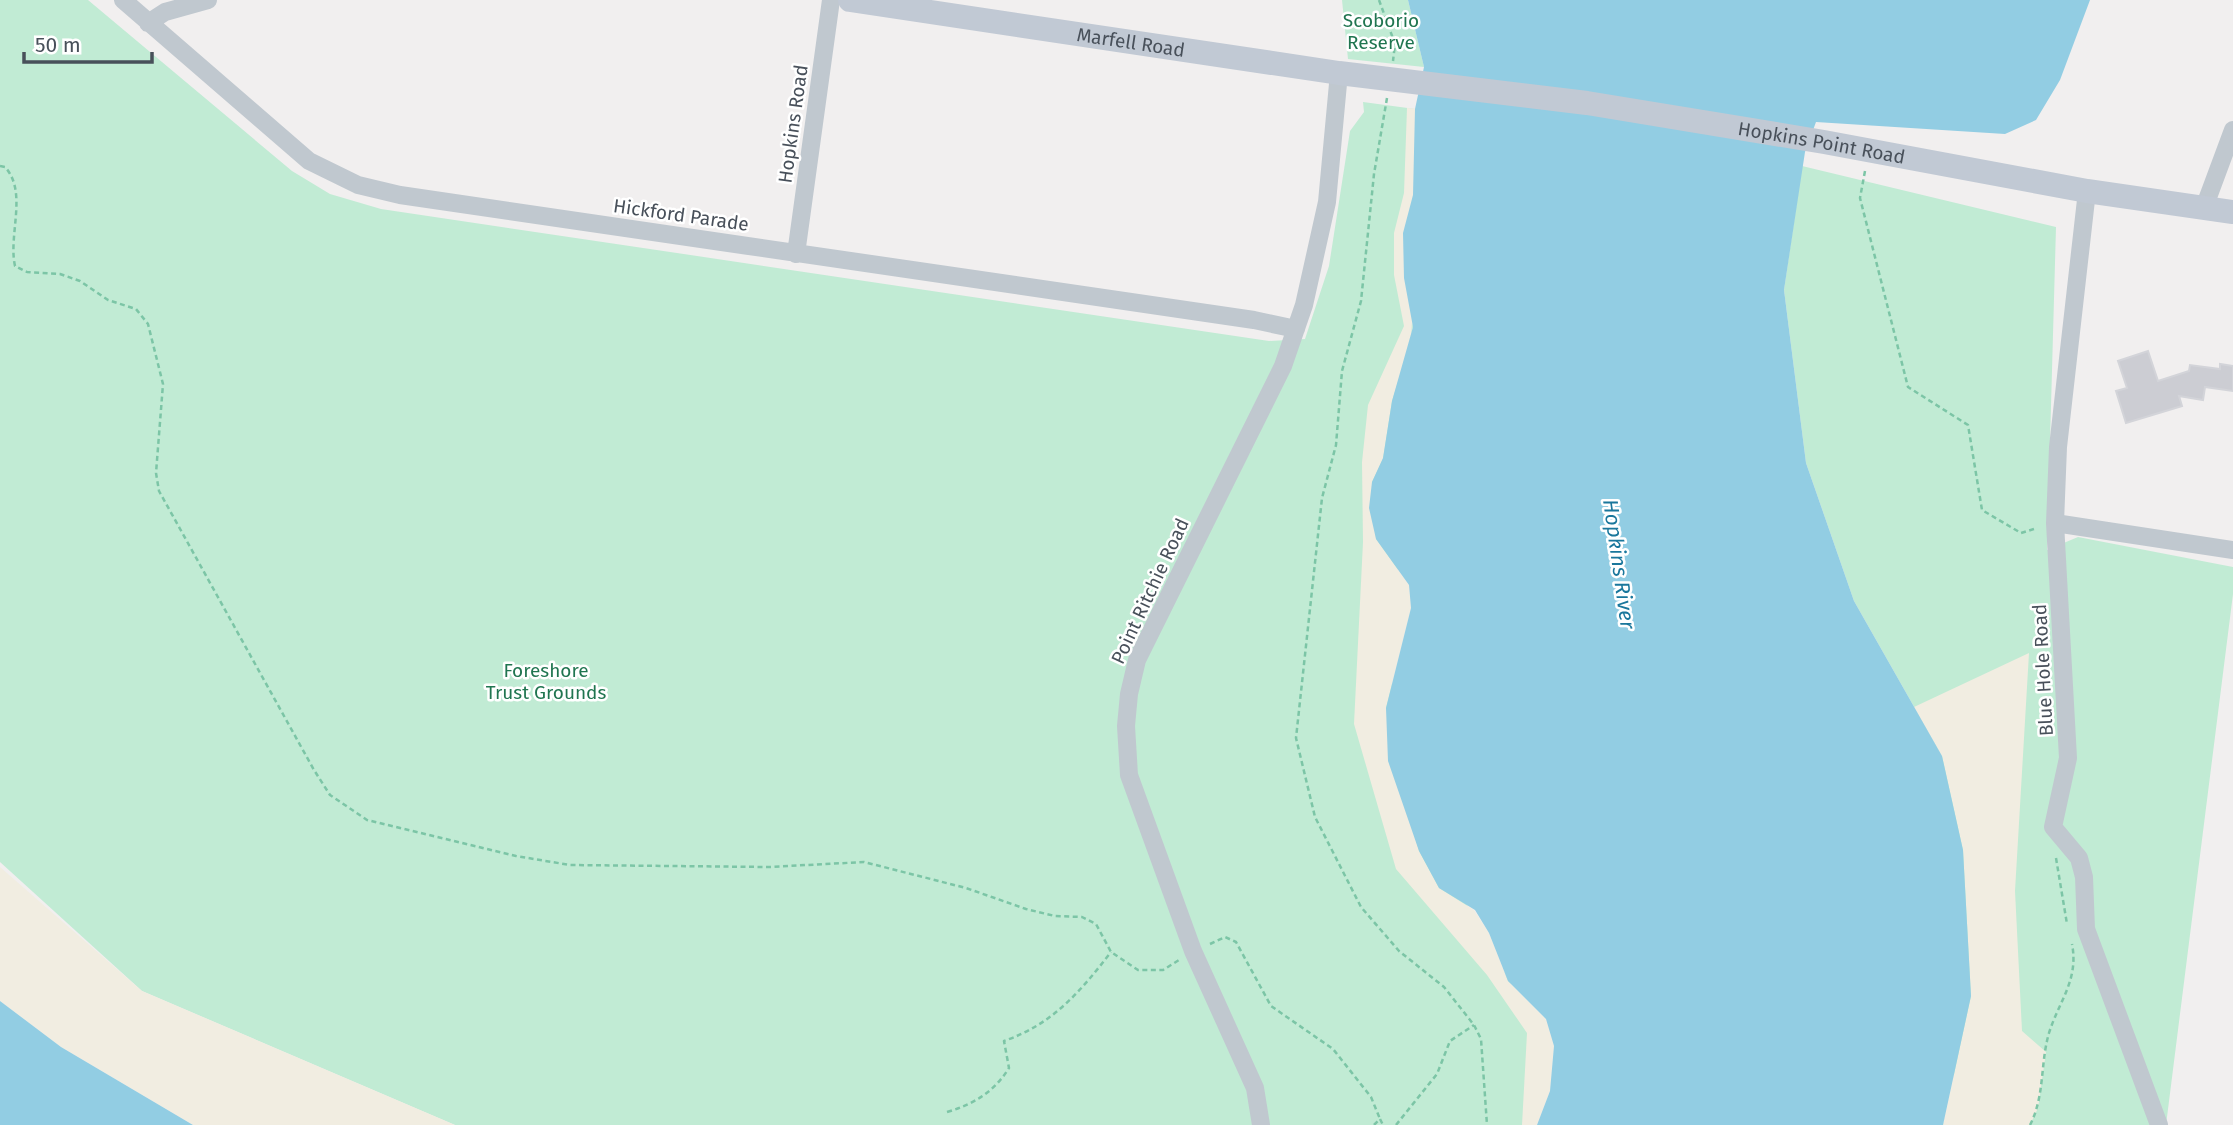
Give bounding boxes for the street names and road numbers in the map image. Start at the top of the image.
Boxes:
street label: Marfell Road [1075,23,1187,61]
street label: Hopkins Road [773,63,813,185]
street label: Hopkins Point Road [1736,117,1907,168]
street label: Hickford Parade [612,194,750,236]
street label: Point Ritchie Road [1106,514,1194,668]
street label: Blue Hole Road [2028,603,2058,737]

